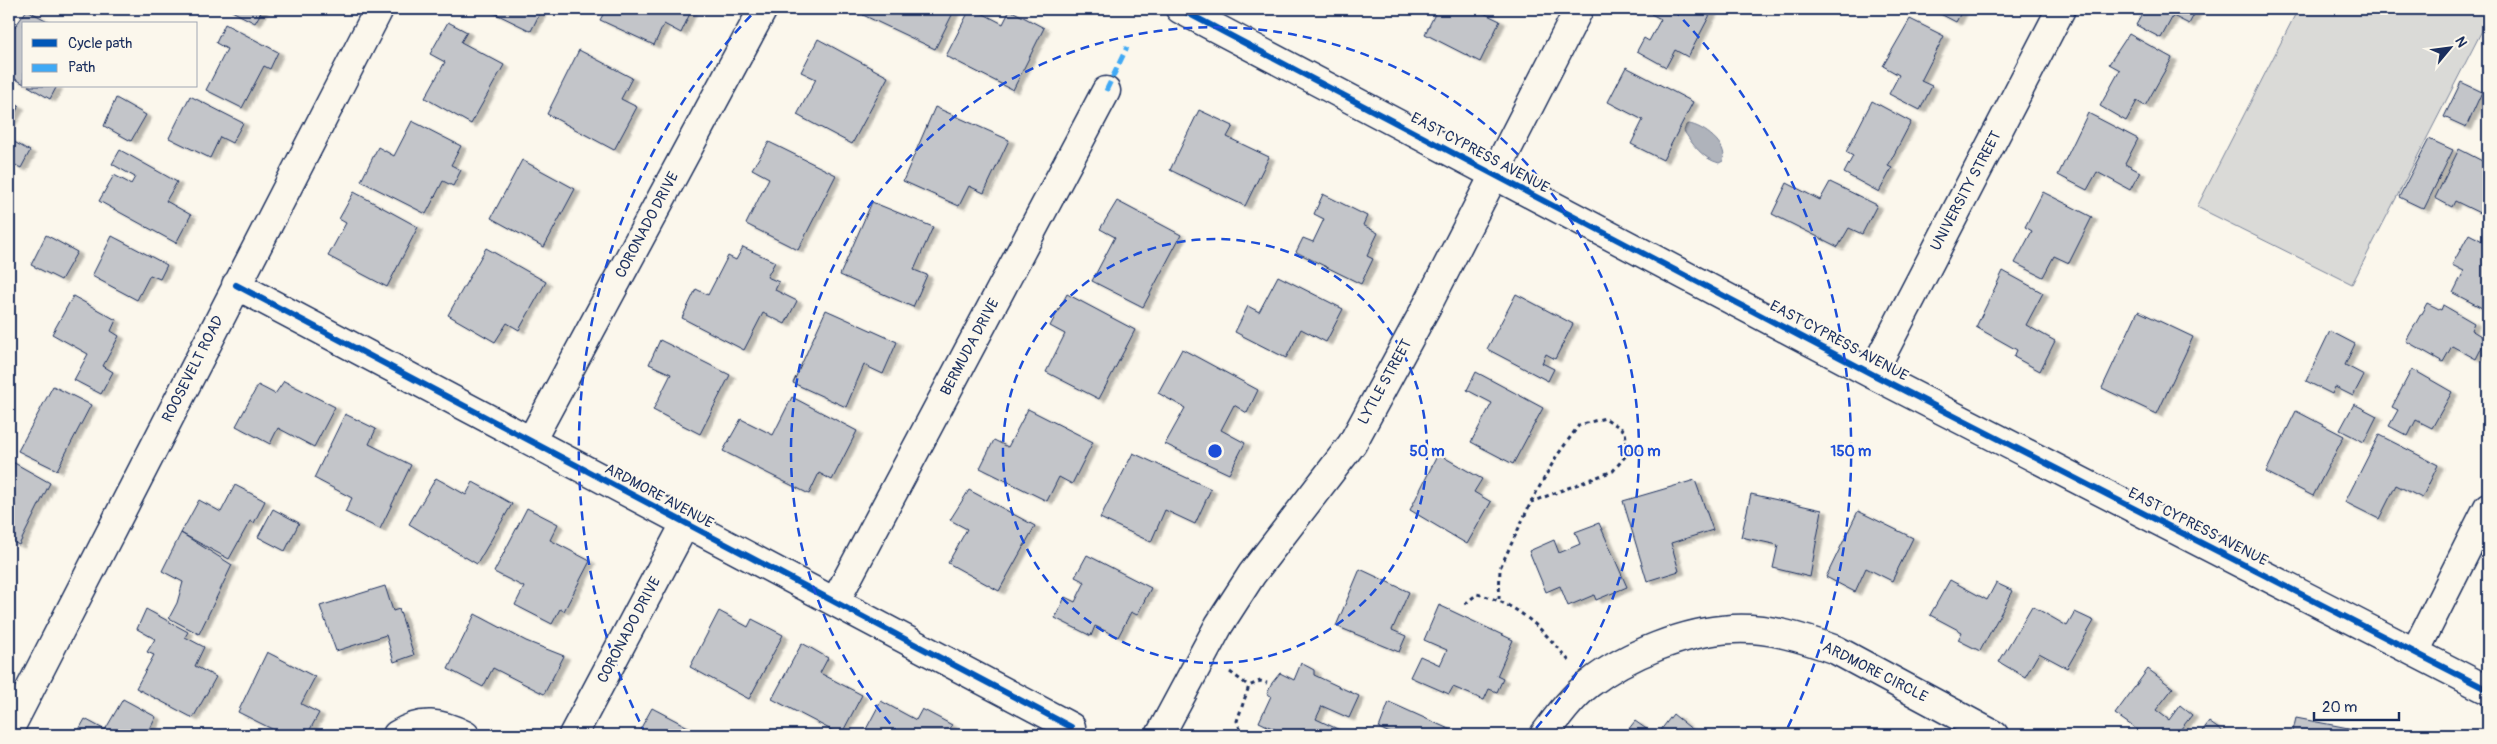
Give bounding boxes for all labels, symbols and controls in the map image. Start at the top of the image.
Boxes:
legend [22,22,198,88]
north arrow [2424,22,2474,72]
text: Cycle path [68,34,132,53]
text: N [2451,34,2471,50]
text: Path [68,58,95,77]
street label: EAST CYPRESS AVENUE [1408,108,1553,198]
street label: UNIVERSITY STREET [1926,128,2006,254]
street label: CORONADO DRIVE [611,168,683,281]
street label: BERMUDA DRIVE [936,295,1004,399]
street label: EAST CYPRESS AVENUE [1767,296,1912,386]
street label: ROOSEVELT ROAD [158,312,228,426]
street label: LYTLE STREET [1354,336,1416,428]
centre of rings [1206,442,1224,460]
text: 50 m [1410,442,1444,461]
text: 100 m [1618,442,1660,461]
text: 150 m [1831,442,1871,461]
street label: ARDMORE AVENUE [601,459,717,533]
street label: EAST CYPRESS AVENUE [2125,484,2271,571]
street label: CORONADO DRIVE [593,573,665,686]
street label: ARDMORE CIRCLE [1819,637,1931,707]
scale bar [2314,689,2400,721]
text: 20 m [2322,698,2357,717]

